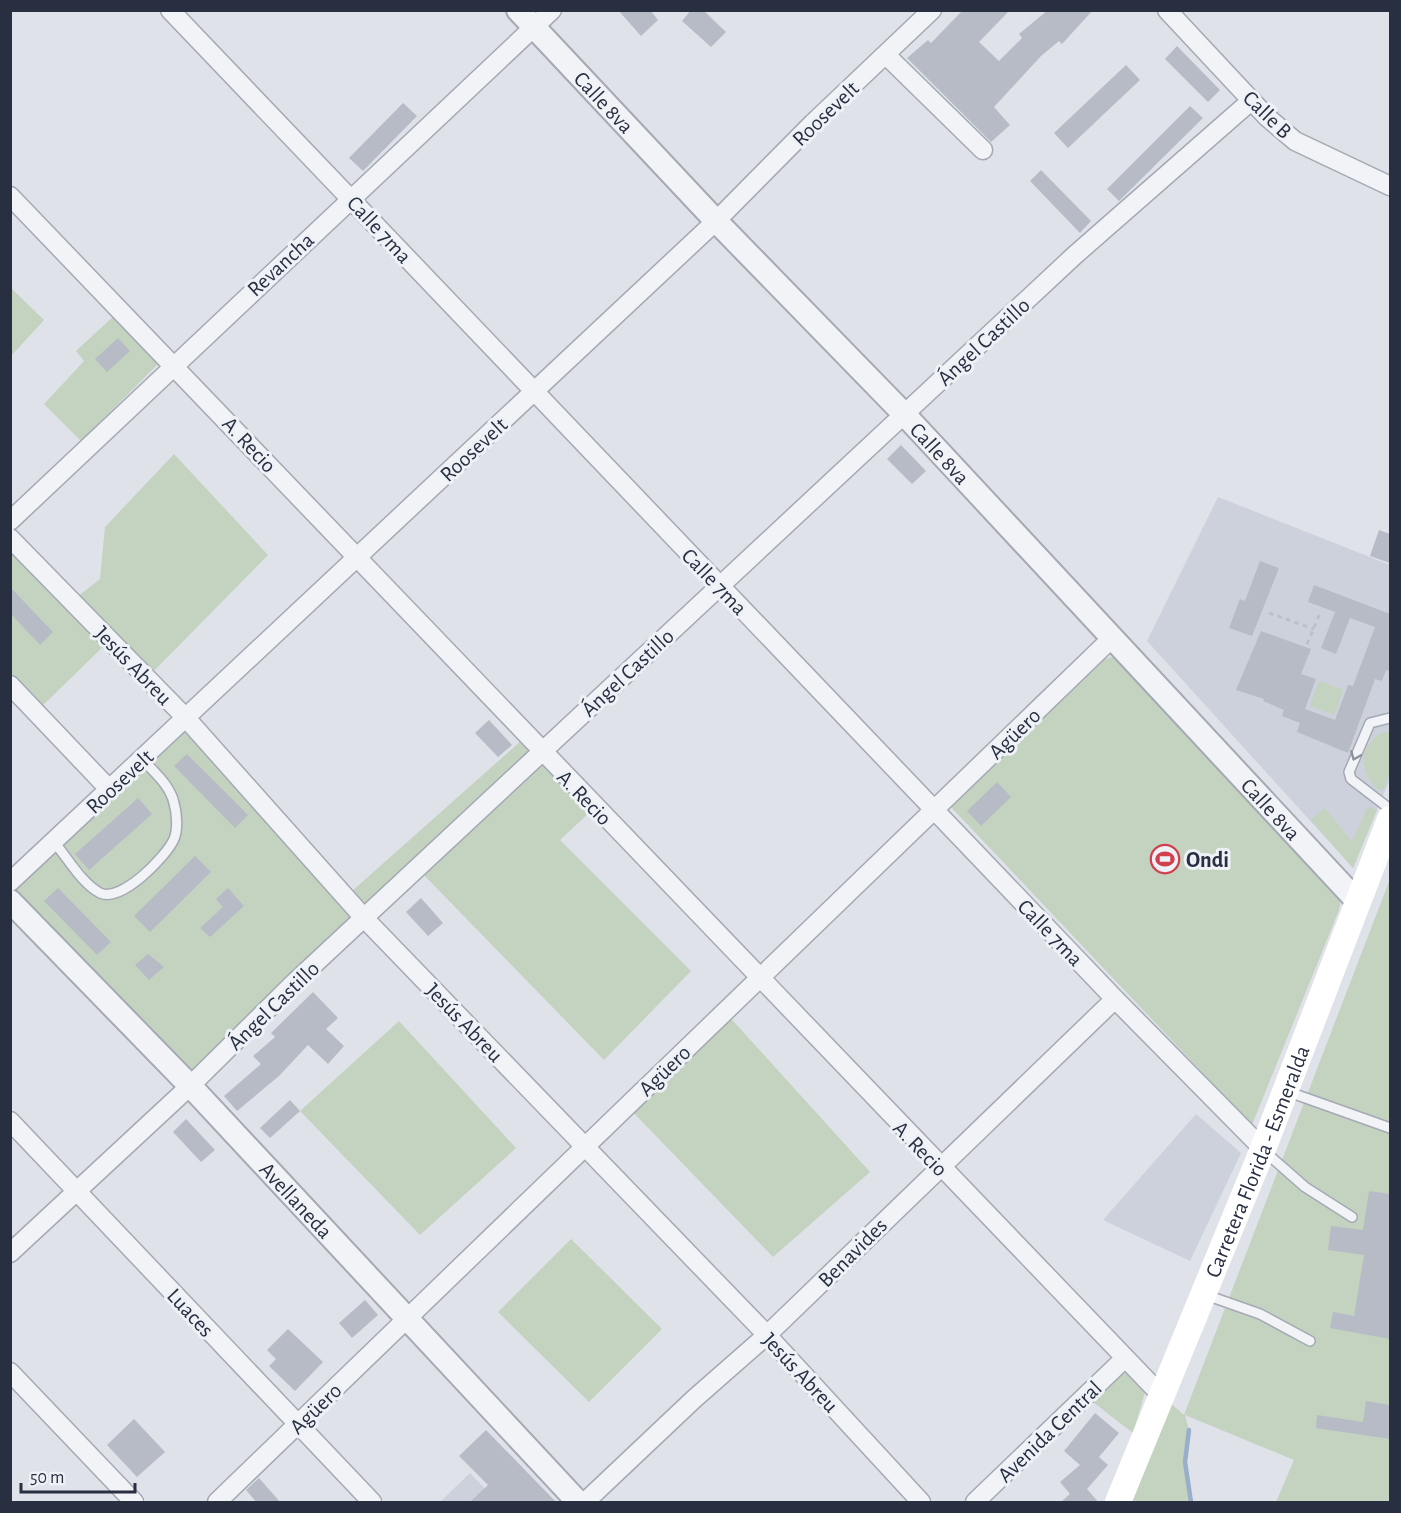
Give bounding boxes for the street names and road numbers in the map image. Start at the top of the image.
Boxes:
street label: Calle 8va [570,67,637,138]
street label: Roosevelt [788,77,863,150]
street label: Calle B [1239,87,1296,143]
street label: Calle 7ma [343,192,416,268]
street label: Revancha [243,229,318,301]
street label: Ángel Castillo [933,293,1034,390]
street label: A. Recio [218,412,280,477]
street label: Roosevelt [436,413,512,486]
street label: Calle 8va [906,418,973,489]
street label: Calle 7ma [677,544,751,619]
street label: Jesús Abreu [91,622,176,709]
street label: Ángel Castillo [577,624,678,721]
street label: Agüero [985,704,1045,763]
street label: Roosevelt [82,745,158,818]
street label: A. Recio [553,766,616,830]
street label: Calle 8va [1237,774,1304,845]
street label: Calle 7ma [1013,895,1087,970]
street label: Ángel Castillo [223,956,324,1054]
street label: Jesús Abreu [422,979,507,1066]
street label: Agüero [635,1041,695,1100]
street label: Carretera Florida - Esmeralda [1202,1043,1314,1281]
street label: A. Recio [889,1117,952,1181]
street label: Avellaneda [255,1158,336,1243]
street label: Benavides [814,1214,891,1291]
street label: Luaces [163,1284,218,1341]
street label: Jesús Abreu [758,1329,842,1417]
street label: Avenida Central [993,1377,1106,1487]
street label: Agüero [286,1379,346,1438]

